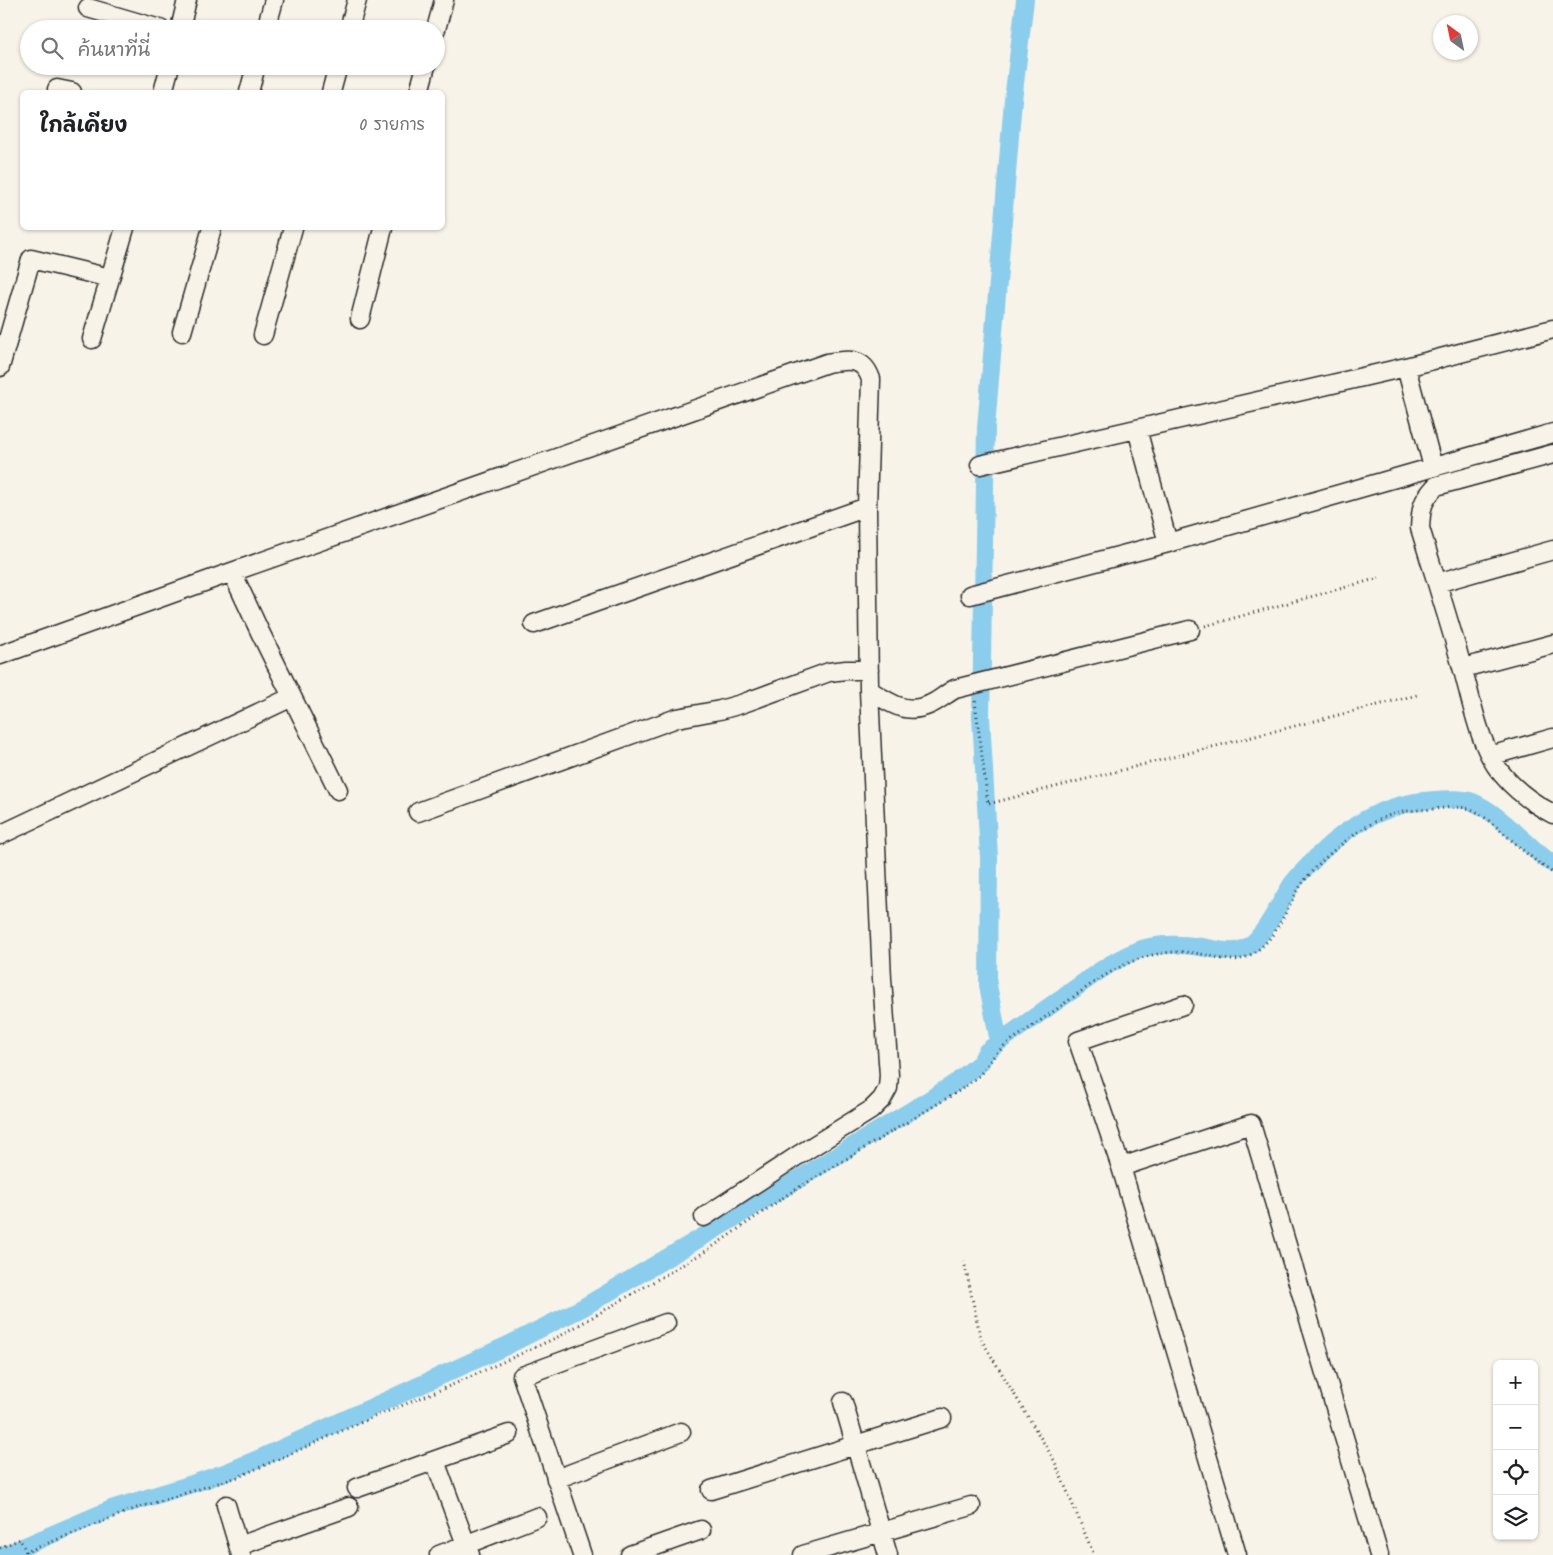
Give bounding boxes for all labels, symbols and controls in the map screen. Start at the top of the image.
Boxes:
north arrow [1433,15,1478,60]
search box [20,20,445,75]
icon: search [38,34,66,62]
text: ค้นหาที่นี่ [78,36,150,66]
text: ใกล้เคียง [40,110,127,143]
text: 0 รายการ [359,113,425,138]
map controls [1493,1360,1538,1540]
button: + [1493,1360,1538,1405]
button: − [1493,1405,1538,1450]
button: locate [1493,1450,1538,1495]
button: layers [1493,1495,1538,1540]

